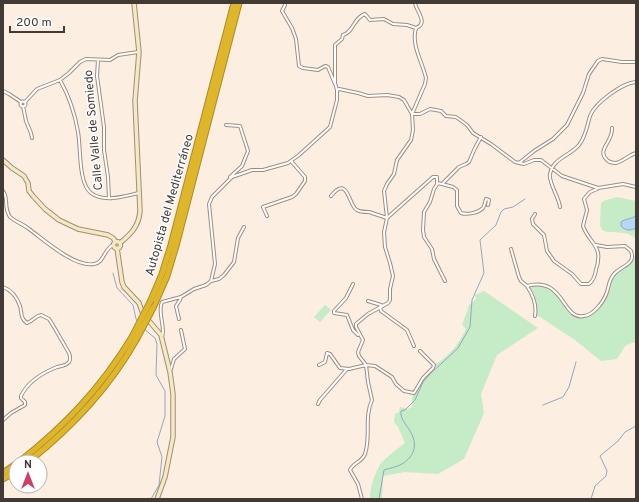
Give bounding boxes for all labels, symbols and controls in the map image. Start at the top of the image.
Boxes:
scale bar [10,8,64,34]
text: 200 m [16,15,52,31]
street label: Calle Valle de Somiedo [81,69,107,191]
street label: Autopista del Mediterráneo [142,132,198,278]
north arrow [8,454,48,494]
text: N [24,458,32,472]

